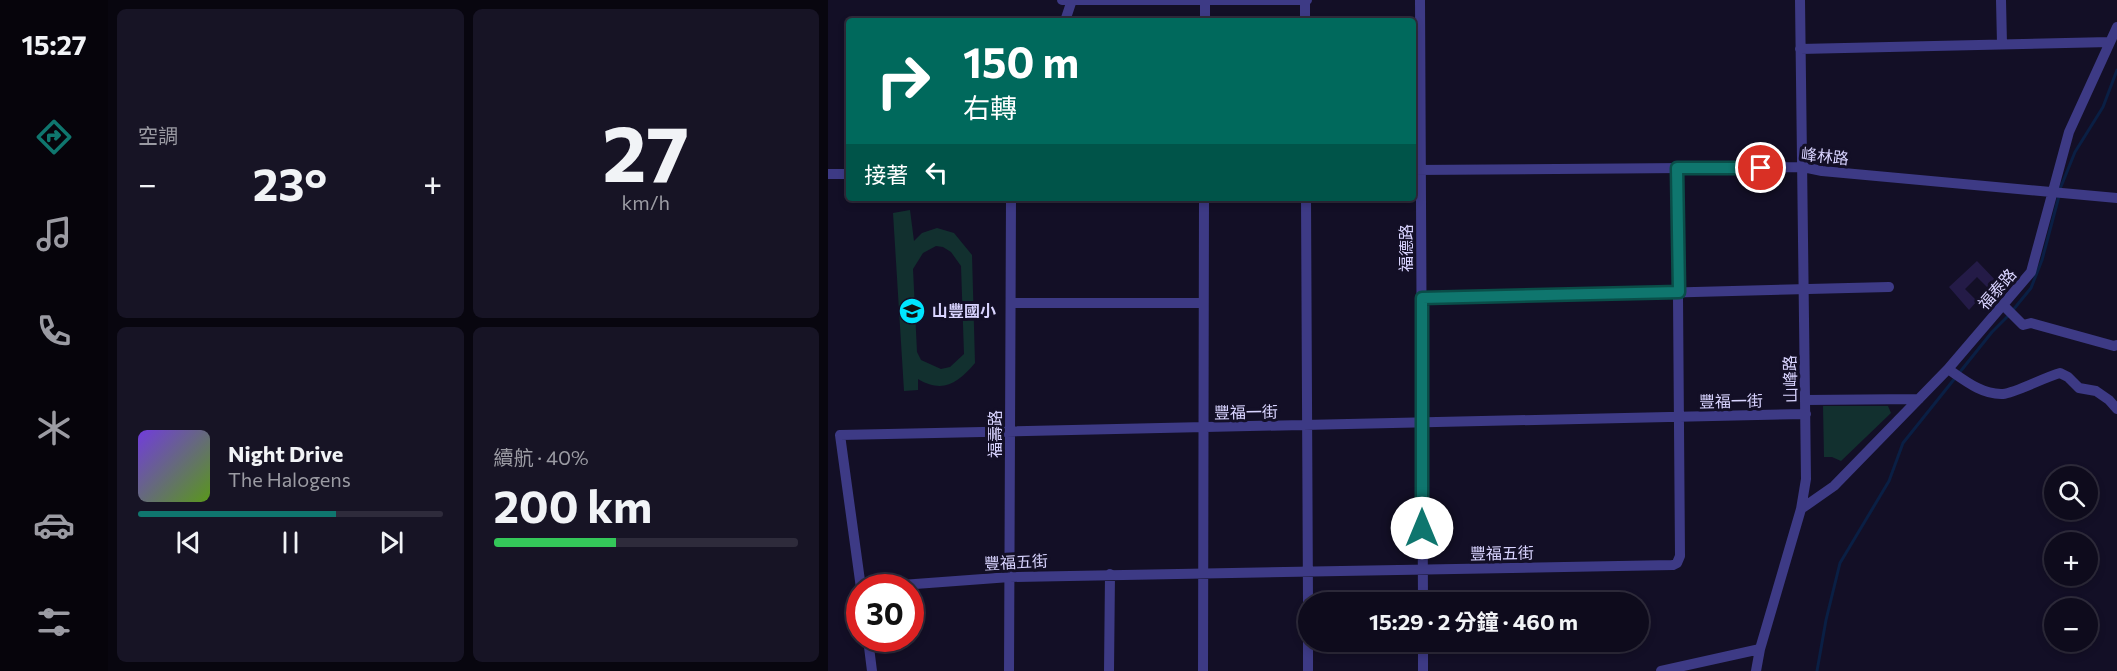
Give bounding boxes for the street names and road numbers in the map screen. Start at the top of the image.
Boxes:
street label: 峰林路 [1800,144,1850,167]
street label: 福德路 [1396,224,1415,272]
street label: 福泰路 [1974,264,2020,313]
street label: 山峰路 [1780,355,1799,403]
street label: 豐福一街 [1699,390,1763,411]
street label: 豐福一街 [1214,401,1278,422]
street label: 福壽路 [985,410,1004,458]
street label: 豐福五街 [1470,542,1534,563]
street label: 豐福五街 [984,550,1048,573]

